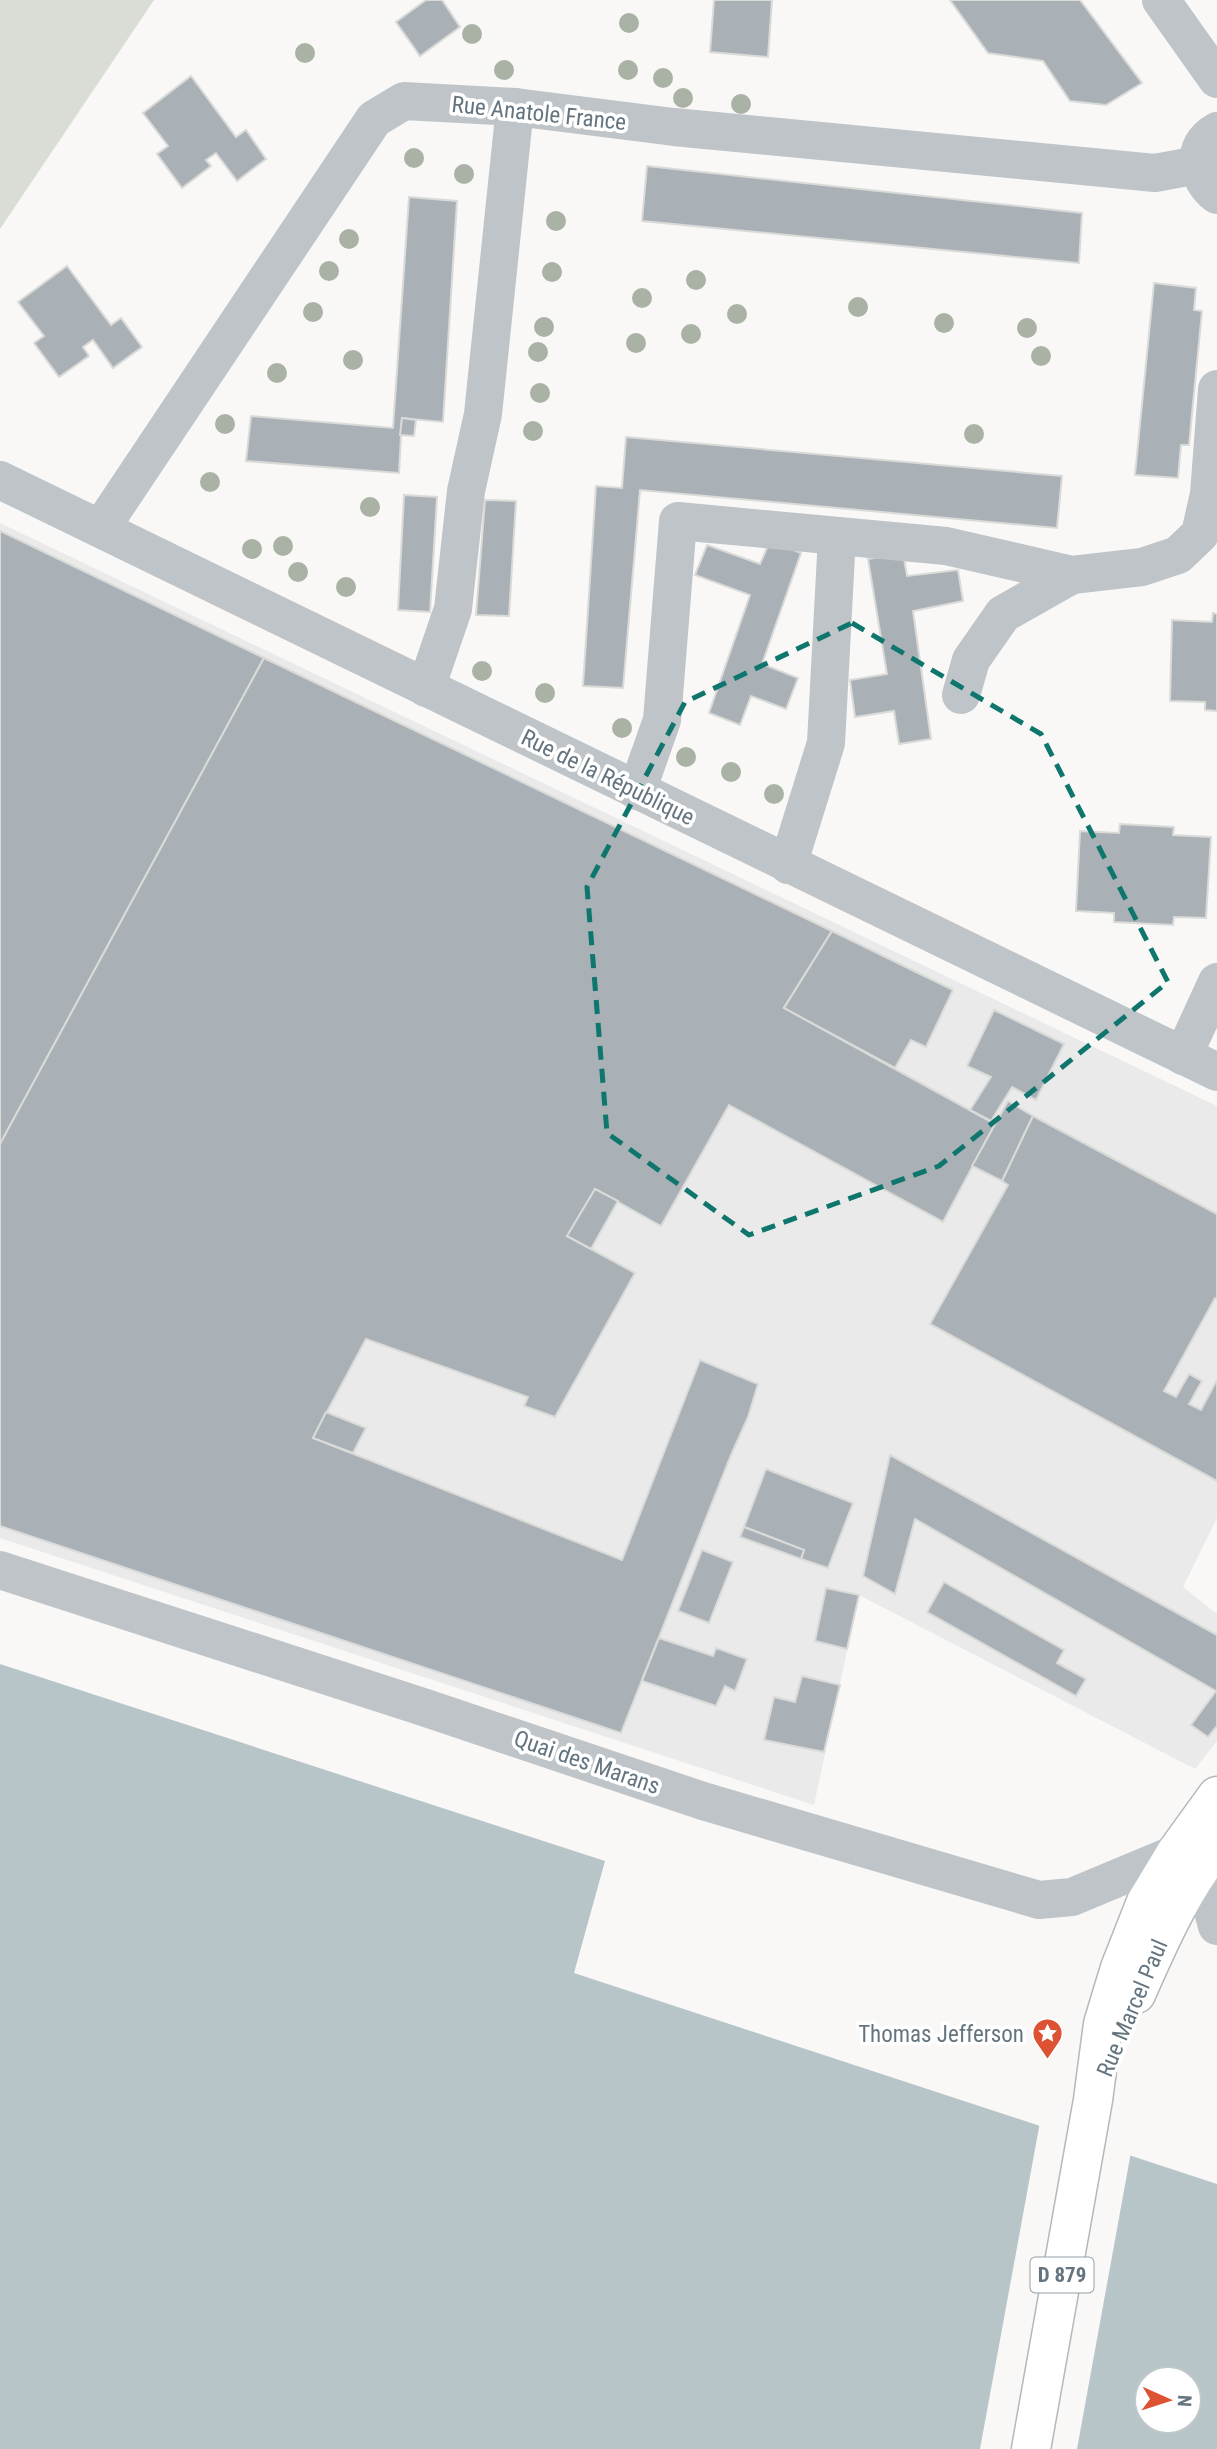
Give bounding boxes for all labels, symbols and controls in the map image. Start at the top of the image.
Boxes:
street label: Rue Anatole France [450,91,627,136]
street label: Rue de la République [517,724,699,831]
street label: Quai des Marans [511,1725,663,1800]
street label: Rue Marcel Paul [1091,1935,1174,2081]
place icon: Thomas Jefferson [1030,2017,1064,2061]
place label: Thomas Jefferson [858,2021,1024,2048]
road number: D 879 [1030,2258,1094,2292]
north arrow [1133,2365,1203,2435]
text: N [1173,2394,1196,2407]

